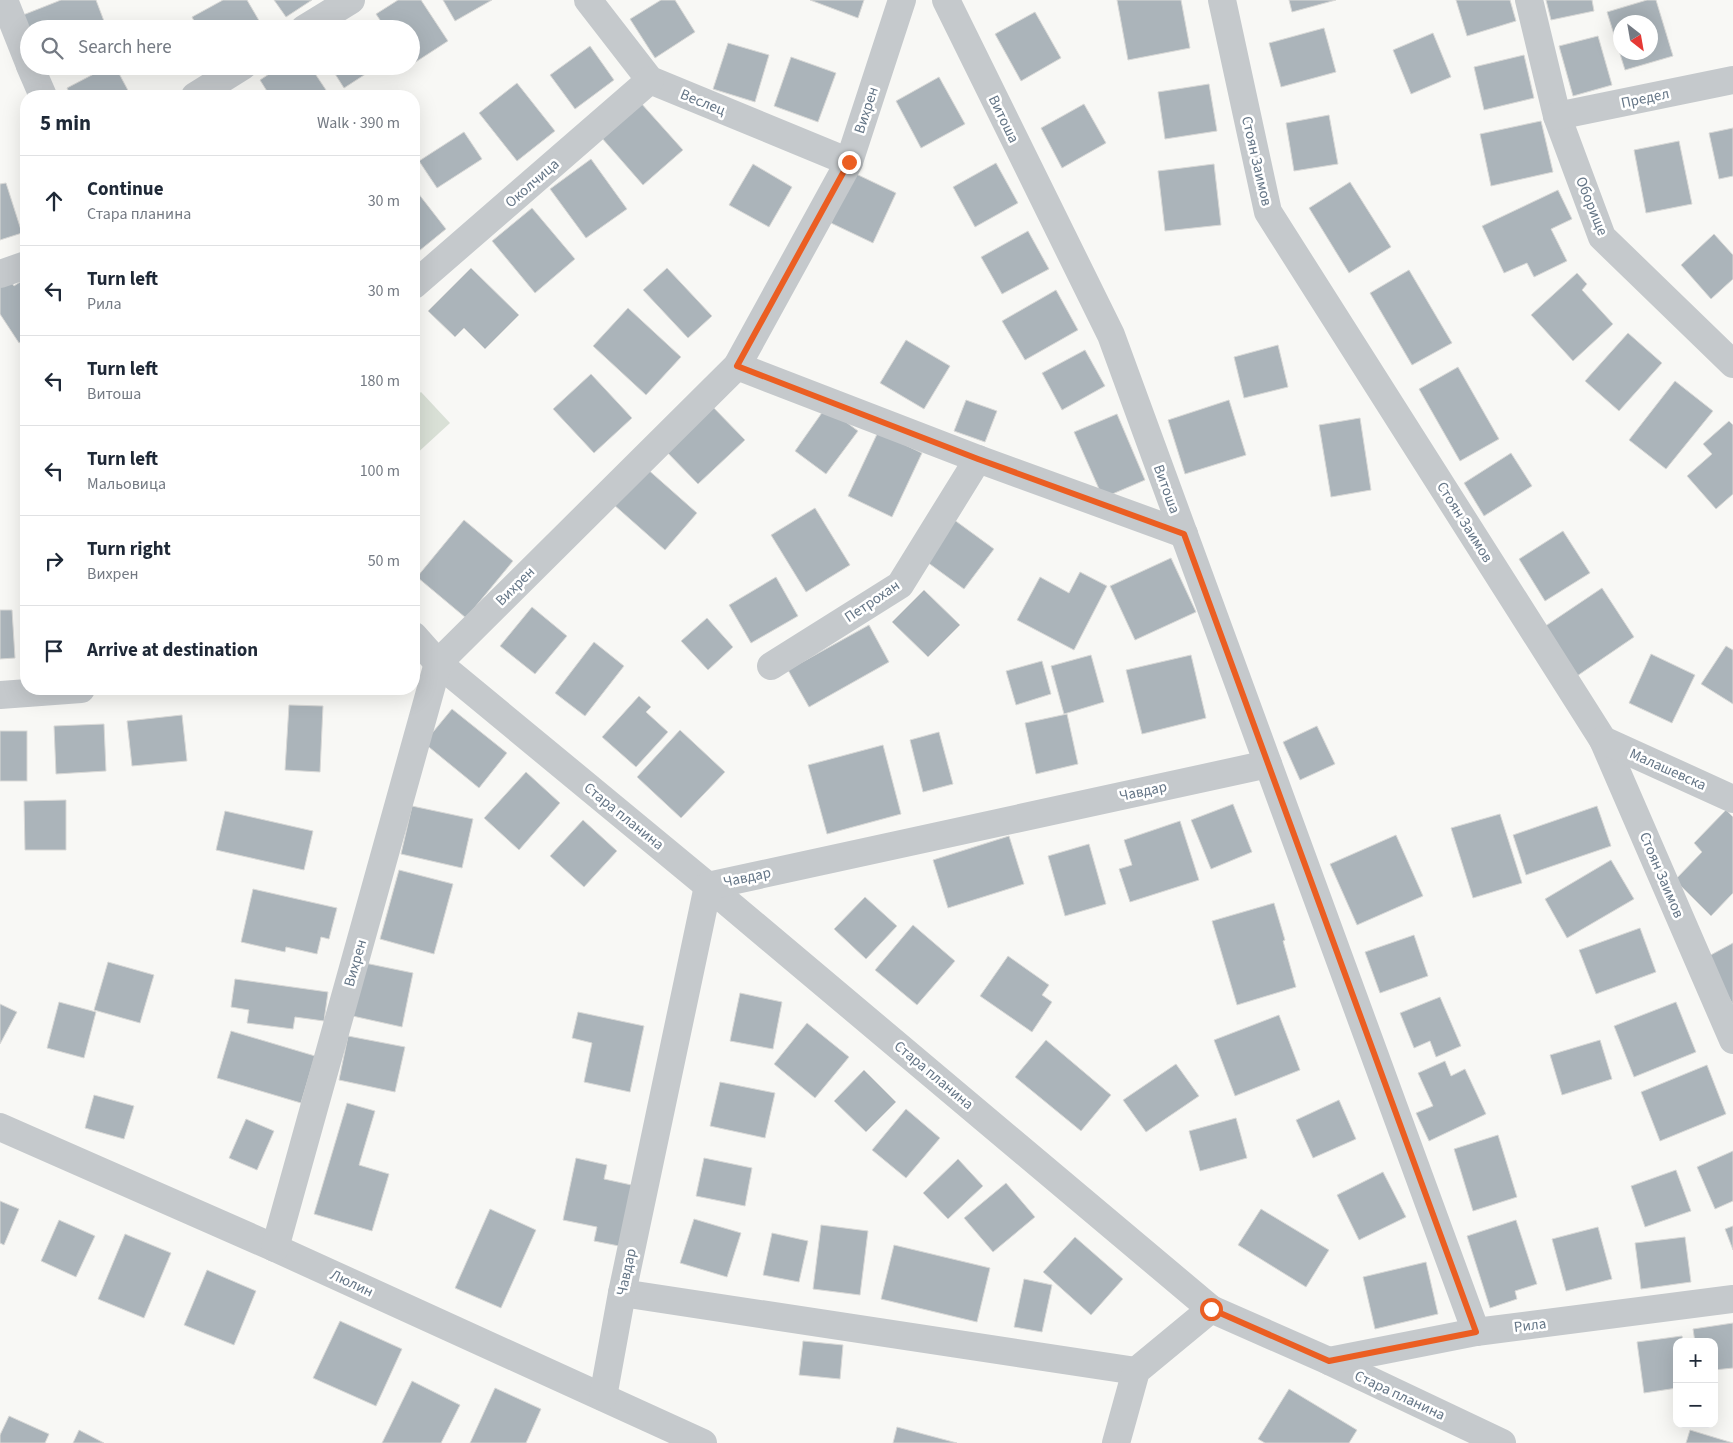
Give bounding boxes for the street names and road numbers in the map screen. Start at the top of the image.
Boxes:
street label: Предел [1619,83,1671,114]
street label: Веслец [677,84,729,121]
street label: Вихрен [849,84,884,136]
street label: Витоша [983,92,1024,147]
street label: Стоян Заимов [1236,114,1277,208]
street label: Околчица [501,154,564,213]
street label: Оборище [1570,174,1613,239]
street label: Витоша [1148,462,1185,517]
street label: Стоян Заимов [1431,478,1498,567]
street label: Вихрен [491,562,540,611]
street label: Петрохан [840,575,904,628]
street label: Малашевска [1626,743,1710,796]
street label: Чавдар [1117,776,1169,807]
street label: Стара планина [579,777,668,855]
street label: Стоян Заимов [1634,829,1689,922]
street label: Чавдар [721,862,773,893]
street label: Вихрен [339,937,372,989]
street label: Стара планина [890,1036,978,1115]
street label: Чавдар [611,1246,642,1298]
street label: Люлин [327,1264,377,1303]
street label: Рила [1513,1313,1547,1338]
street label: Стара планина [1351,1365,1449,1426]

